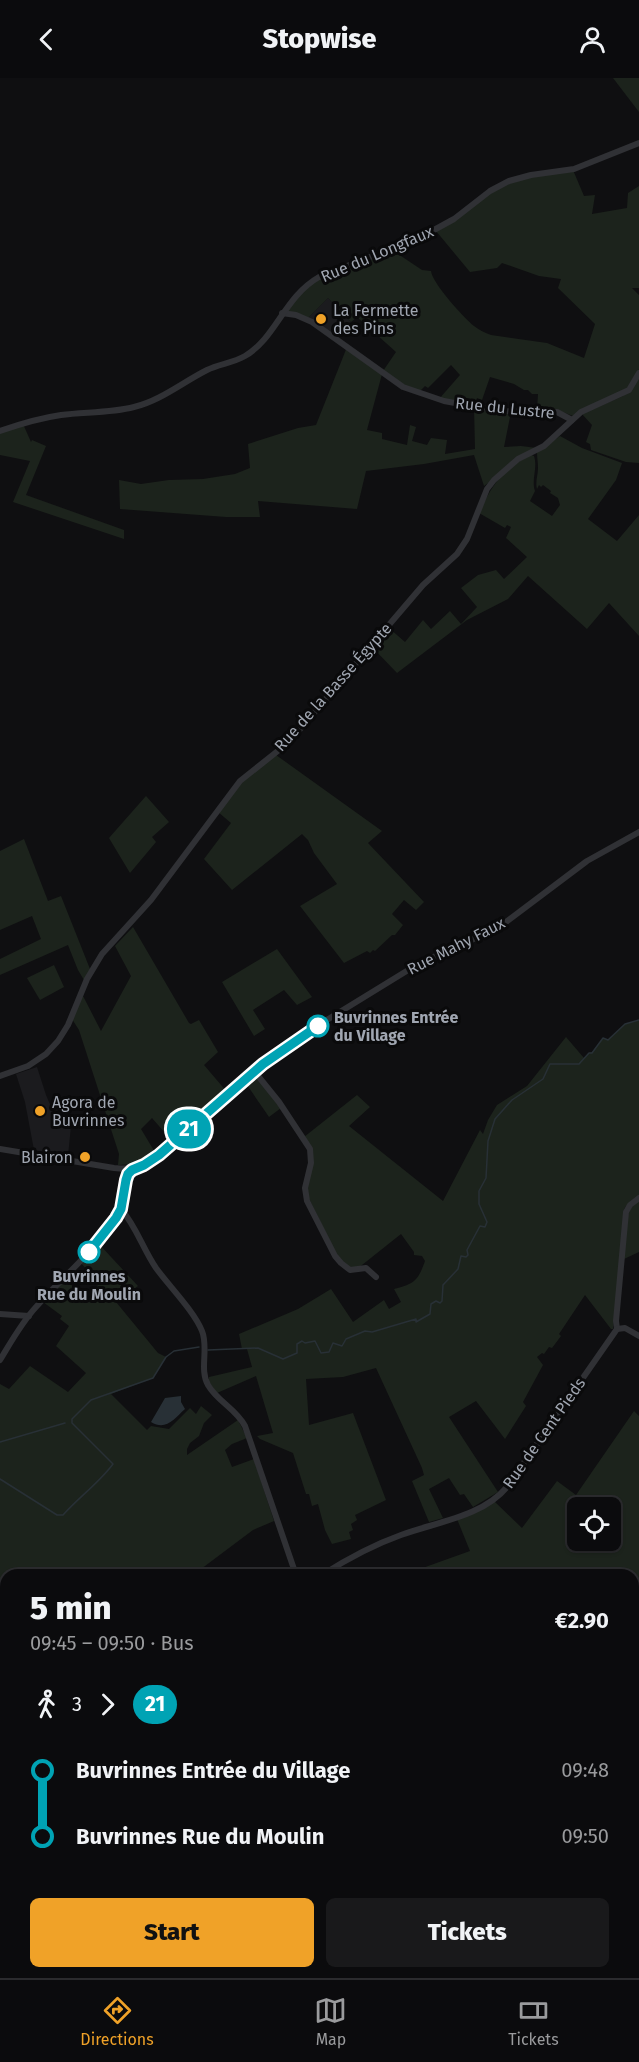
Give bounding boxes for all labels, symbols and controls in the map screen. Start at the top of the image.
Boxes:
icon: back [30,23,63,56]
text: Stopwise [263,23,376,55]
icon: person [576,23,609,56]
street label: Rue du Longfaux [318,222,436,286]
place label: La Fermette des Pins [333,301,418,338]
marker: La Fermette des Pins [314,312,328,326]
street label: Rue du Lustre [454,393,556,423]
street label: Rue de la Basse Égypte [270,618,396,755]
street label: Rue Mahy Faux [404,913,508,979]
place label: Buvrinnes Entrée du Village [334,1008,458,1045]
marker: Buvrinnes Entrée du Village [307,1015,329,1037]
place label: Agora de Buvrinnes [52,1093,125,1130]
marker: Agora de Buvrinnes [33,1104,47,1118]
line badge: 21 [162,1110,216,1148]
text: 21 [179,1116,199,1142]
place label: Blairon [21,1148,73,1167]
marker: Blairon [78,1150,92,1164]
marker: Buvrinnes Rue du Moulin [78,1241,100,1263]
place label: Buvrinnes Rue du Moulin [37,1267,141,1304]
street label: Rue de Cent Pieds [499,1374,589,1492]
map controls [567,1497,621,1551]
button: locate [567,1497,621,1551]
text: 5 min [30,1588,112,1628]
text: €2.90 [555,1607,609,1634]
text: 09:45 – 09:50 · Bus [30,1631,194,1655]
icon: walk [30,1688,63,1721]
icon: forward [91,1688,124,1721]
text: 21 [145,1691,165,1717]
text: 3 [72,1692,82,1716]
text: Buvrinnes Entrée du Village [76,1757,350,1784]
text: 09:48 [561,1758,609,1782]
text: Buvrinnes Rue du Moulin [76,1823,325,1850]
text: 09:50 [561,1824,609,1848]
button: Start [30,1898,314,1967]
button: Tickets [326,1898,609,1967]
tab: Directions [80,1994,154,2049]
tab: Map [314,1994,347,2049]
tab: Tickets [508,1994,559,2049]

